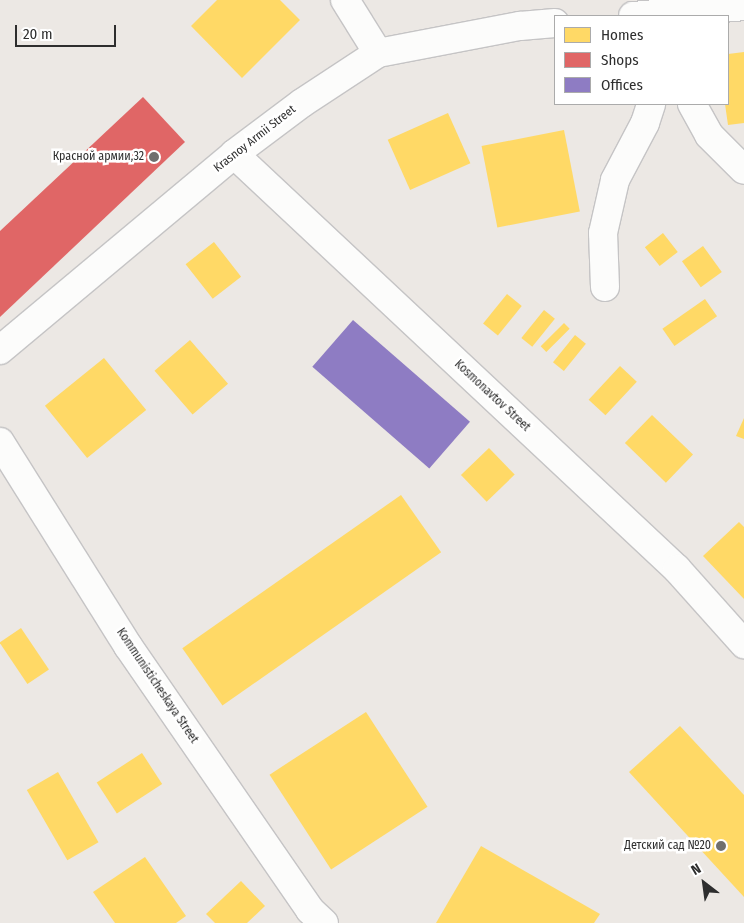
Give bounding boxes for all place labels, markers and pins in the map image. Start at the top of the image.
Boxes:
place label: Красной армии,32 [53,150,144,164]
marker: Красной армии,32 [148,151,160,163]
place label: Детский сад №20 [624,839,711,853]
marker: Детский сад №20 [715,840,727,852]

